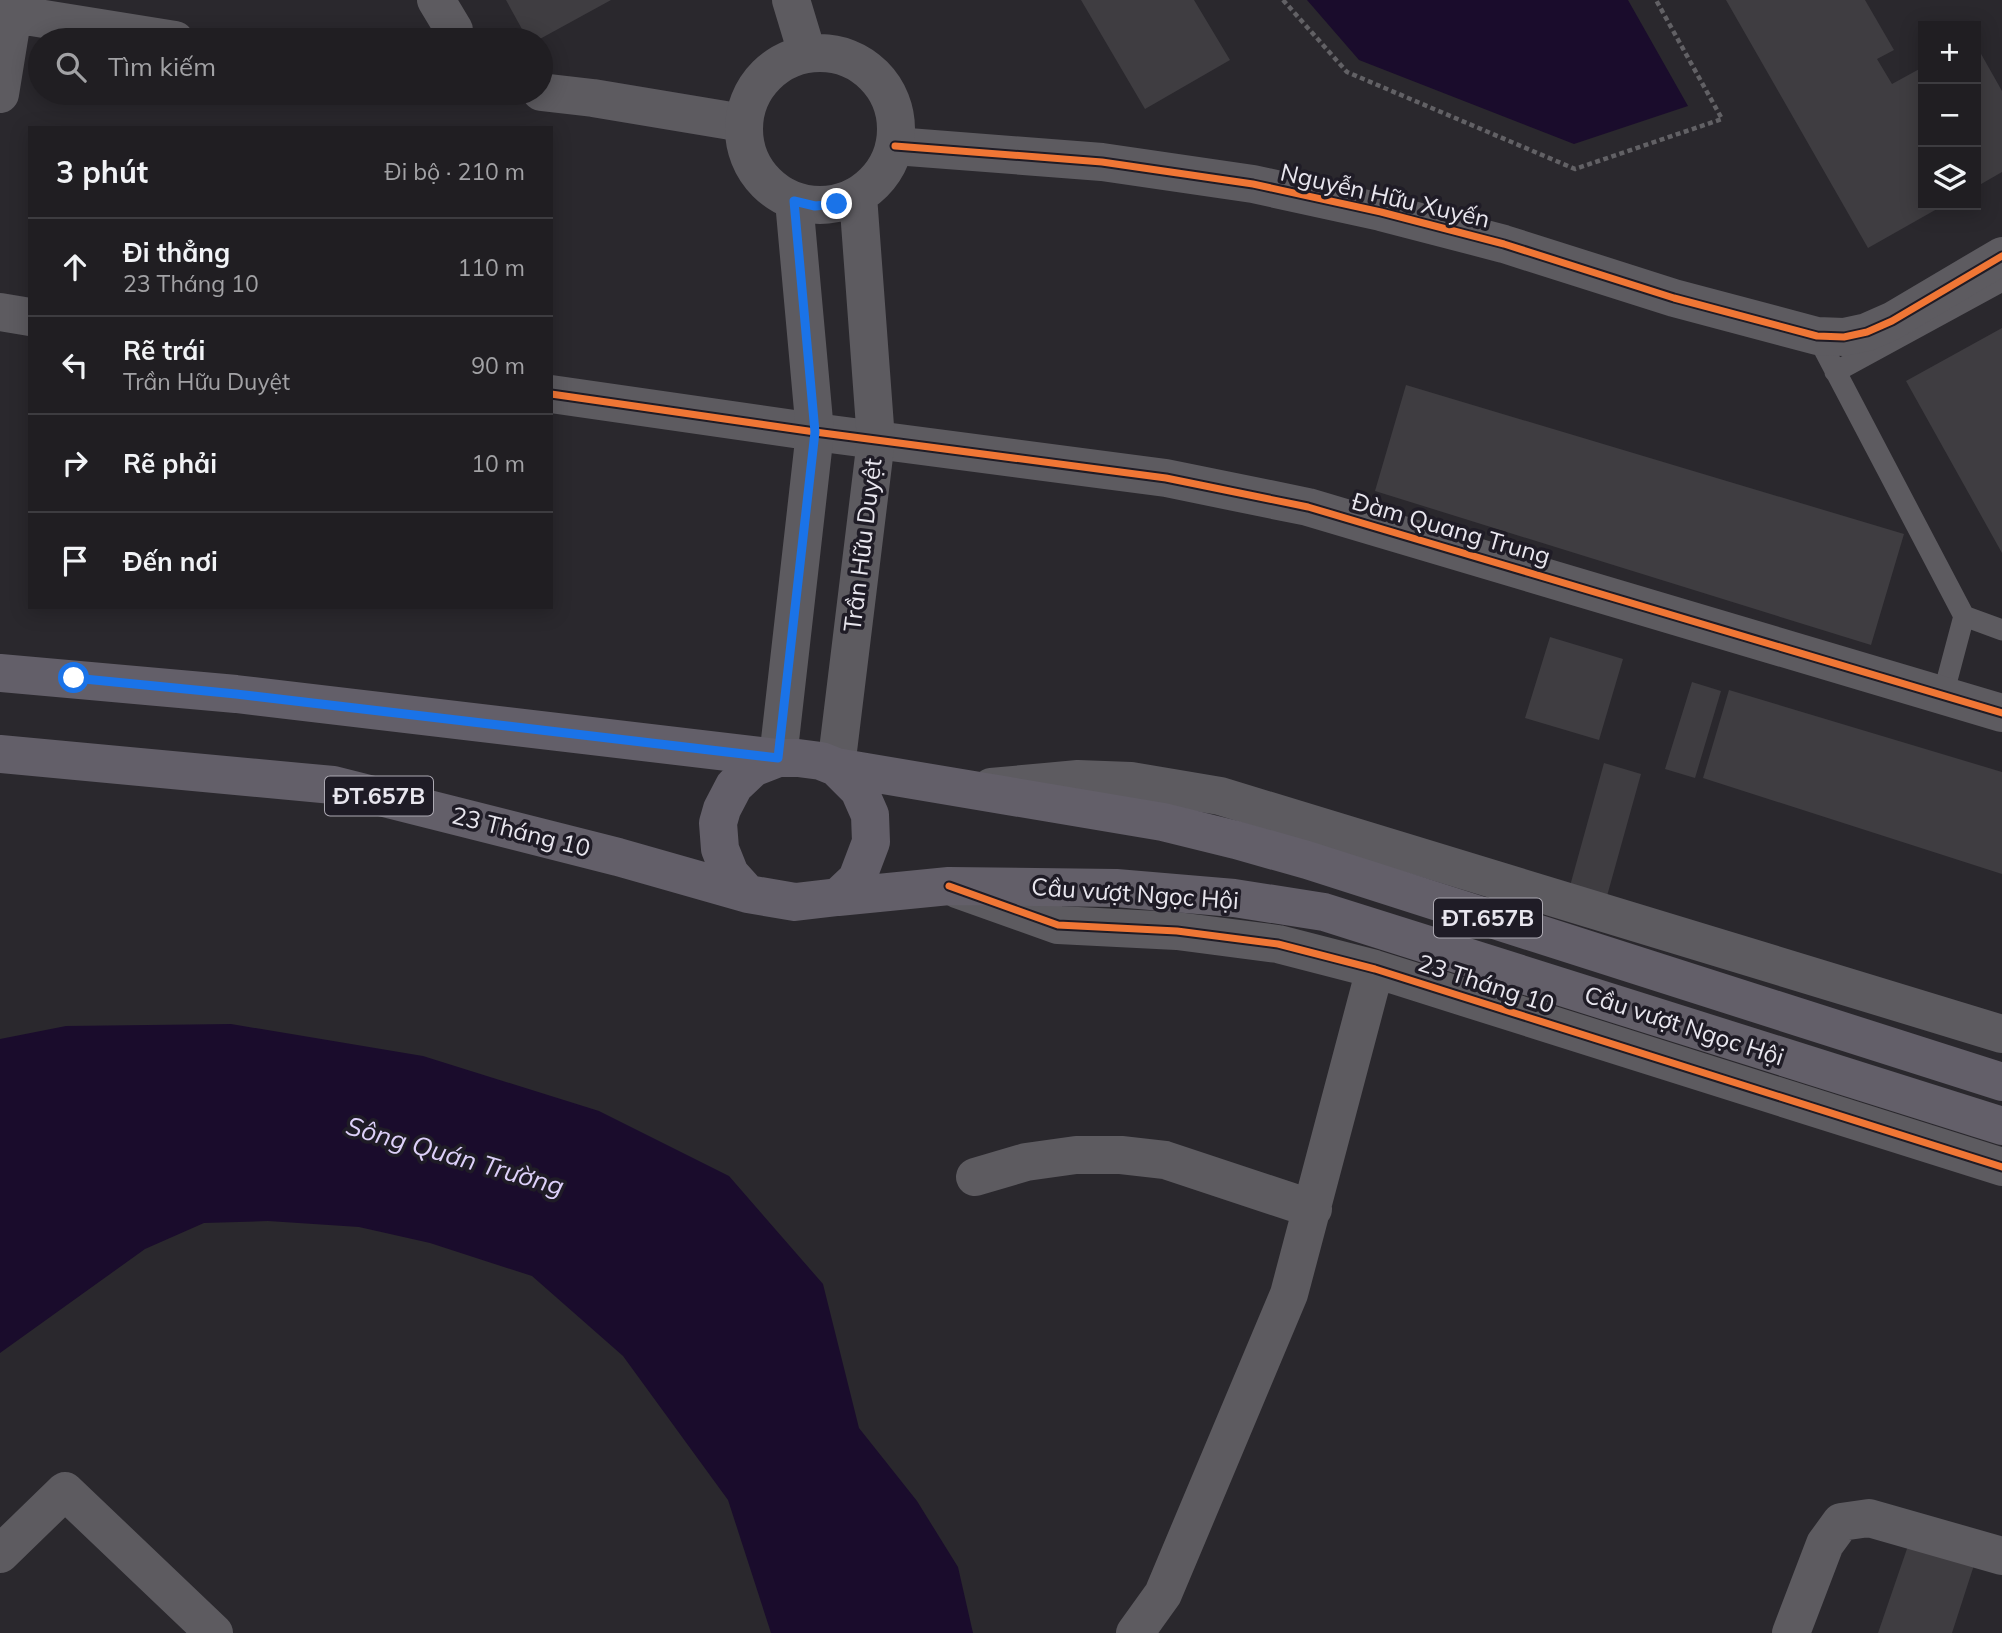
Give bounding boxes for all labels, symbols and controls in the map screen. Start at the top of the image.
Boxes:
map controls [1918,21,1981,210]
button: + [1918,21,1981,84]
search box [28,28,553,105]
icon: search [52,48,90,86]
text: Tìm kiếm [108,50,216,83]
button: − [1918,84,1981,147]
button: layers [1918,147,1981,210]
text: 3 phút [56,153,148,191]
street label: Nguyễn Hữu Xuyến [1278,156,1493,234]
text: Đi bộ · 210 m [384,157,525,186]
route end [821,188,852,219]
text: Đi thẳng [123,236,230,269]
icon: ahead [56,248,94,286]
text: 110 m [457,253,525,282]
text: 23 Tháng 10 [123,269,259,298]
text: Rẽ trái [123,334,205,367]
icon: left [56,346,94,384]
text: 90 m [471,351,525,380]
text: Trần Hữu Duyệt [123,367,290,396]
icon: right [56,444,94,482]
text: Rẽ phải [123,447,217,480]
text: 10 m [471,449,525,478]
street label: Trần Hữu Duyệt [837,457,888,633]
street label: Đàm Quang Trung [1349,485,1554,571]
icon: arrive [56,542,94,580]
text: Đến nơi [123,545,218,578]
route start [58,662,89,693]
road number: ĐT.657B [325,776,433,816]
street label: 23 Tháng 10 [449,799,594,863]
street label: Cầu vượt Ngọc Hội [1030,871,1240,915]
road number: ĐT.657B [1434,898,1542,937]
street label: 23 Tháng 10 [1414,947,1558,1019]
street label: Cầu vượt Ngọc Hội [1581,979,1788,1071]
water label: Sông Quán Trường [342,1109,568,1202]

